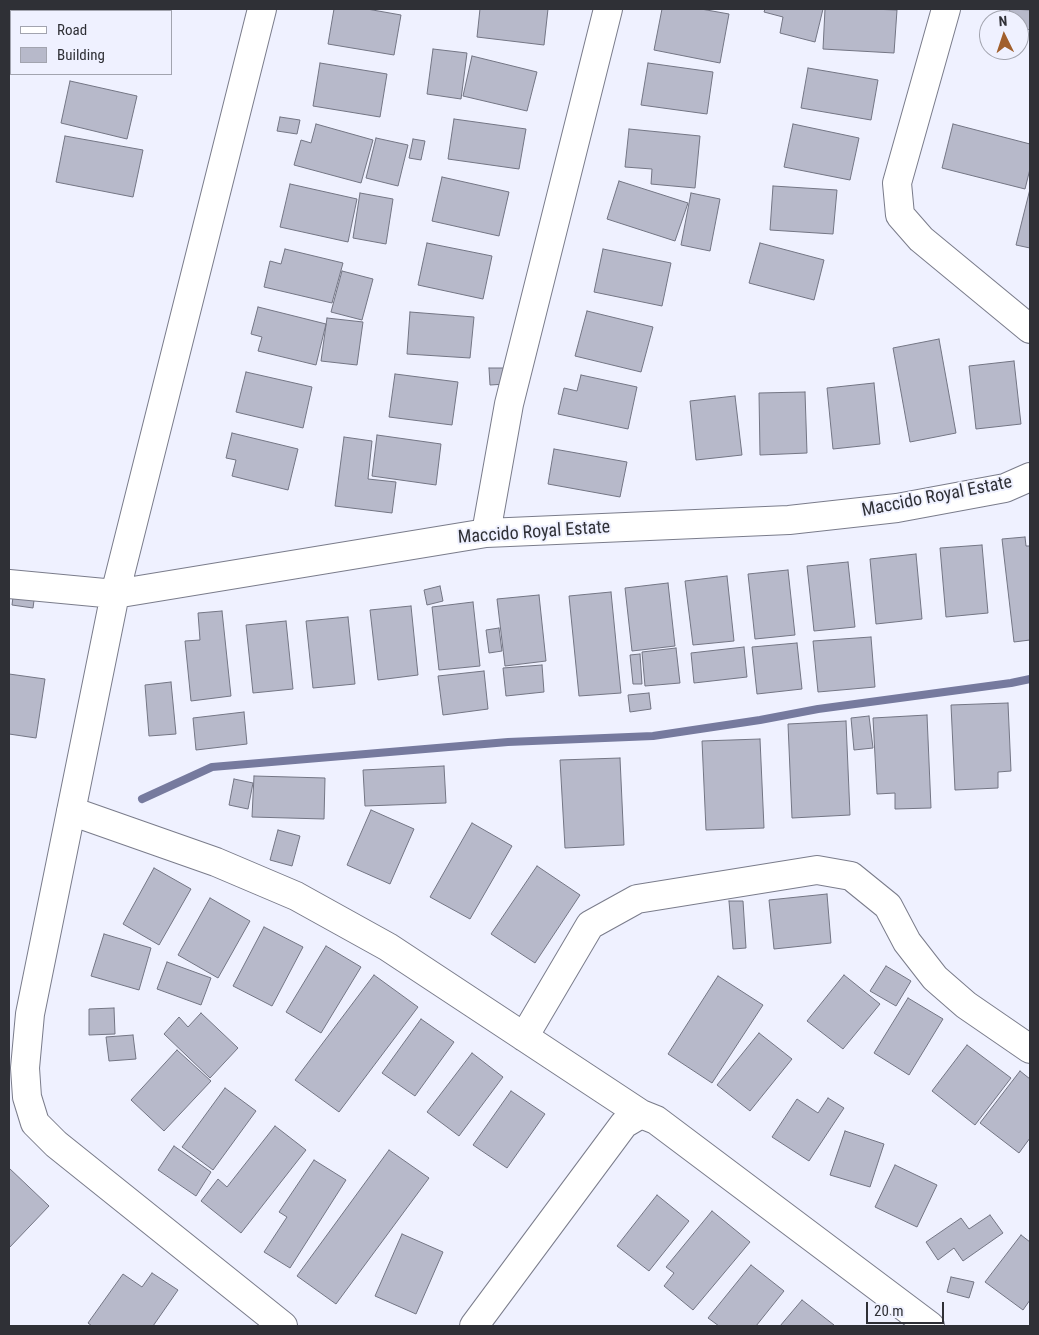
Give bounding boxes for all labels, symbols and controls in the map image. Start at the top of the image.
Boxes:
legend [10,10,172,75]
north arrow [979,10,1029,60]
text: N [998,13,1008,29]
text: Road [57,21,87,39]
text: Building [57,46,105,64]
street label: Maccido Royal Estate [860,472,1014,522]
street label: Maccido Royal Estate [457,517,611,549]
scale bar [869,1292,946,1324]
text: 20 m [874,1302,904,1320]

